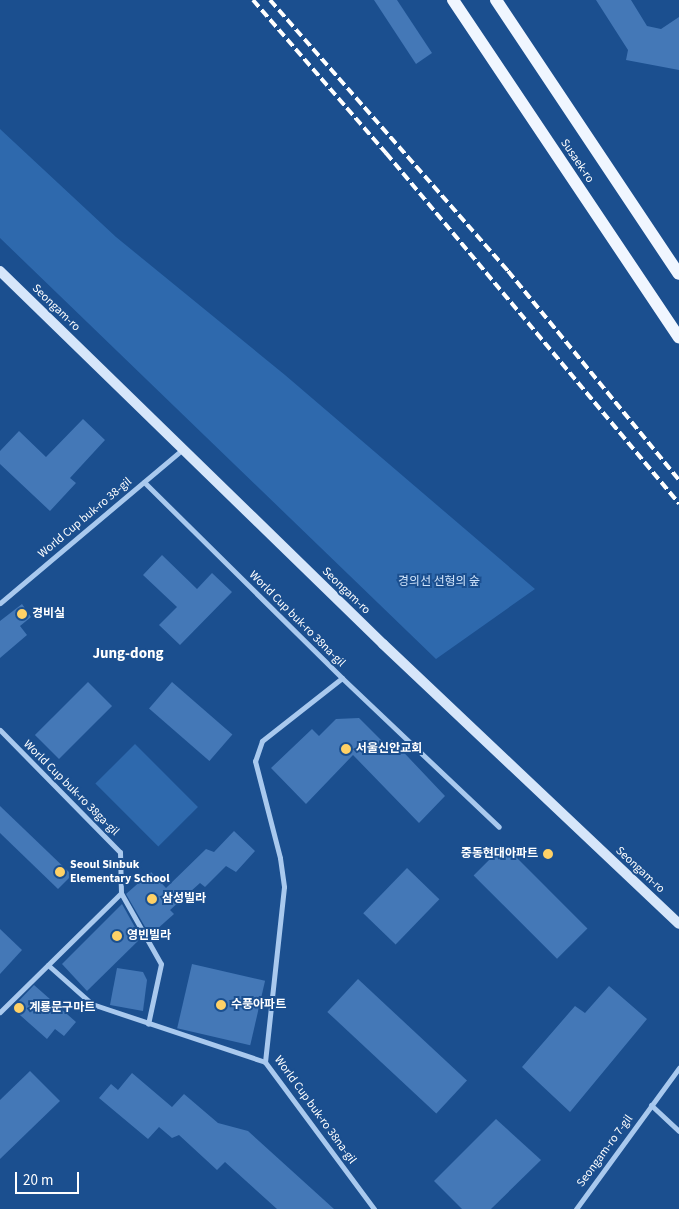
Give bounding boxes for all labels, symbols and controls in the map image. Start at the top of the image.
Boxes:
street label: Susaek-ro [557,136,597,186]
street label: Seongam-ro [29,281,83,335]
street label: World Cup buk-ro 38-gil [35,475,135,561]
street label: Seongam-ro [319,564,373,618]
street label: World Cup buk-ro 38na-gil [246,568,348,670]
park label: 경의선 선형의 숲 [398,575,480,589]
place label: 경비실 [32,607,65,621]
marker: 경비실 [16,608,28,620]
district label: Jung-dong [92,645,164,663]
street label: World Cup buk-ro 38ga-gil [20,737,122,839]
place label: 서울신안교회 [356,742,422,756]
marker: 서울신안교회 [340,743,352,755]
street label: Seongam-ro [613,844,667,896]
place label: 중동현대아파트 [461,847,538,861]
marker: 중동현대아파트 [542,848,554,860]
place label: Seoul Sinbuk Elementary School [70,858,170,886]
marker: Seoul Sinbuk Elementary School [54,866,66,878]
place label: 삼성빌라 [162,892,206,906]
marker: 삼성빌라 [146,893,158,905]
place label: 영빈빌라 [127,929,171,943]
marker: 영빈빌라 [111,930,123,942]
place label: 수풍아파트 [231,998,286,1012]
marker: 수풍아파트 [215,999,227,1011]
place label: 계룡문구마트 [29,1001,95,1015]
marker: 계룡문구마트 [13,1002,25,1014]
street label: World Cup buk-ro 38na-gil [271,1053,359,1167]
street label: Seongam-ro 7-gil [574,1112,636,1190]
scale bar [18,1162,81,1194]
text: 20 m [23,1170,53,1191]

